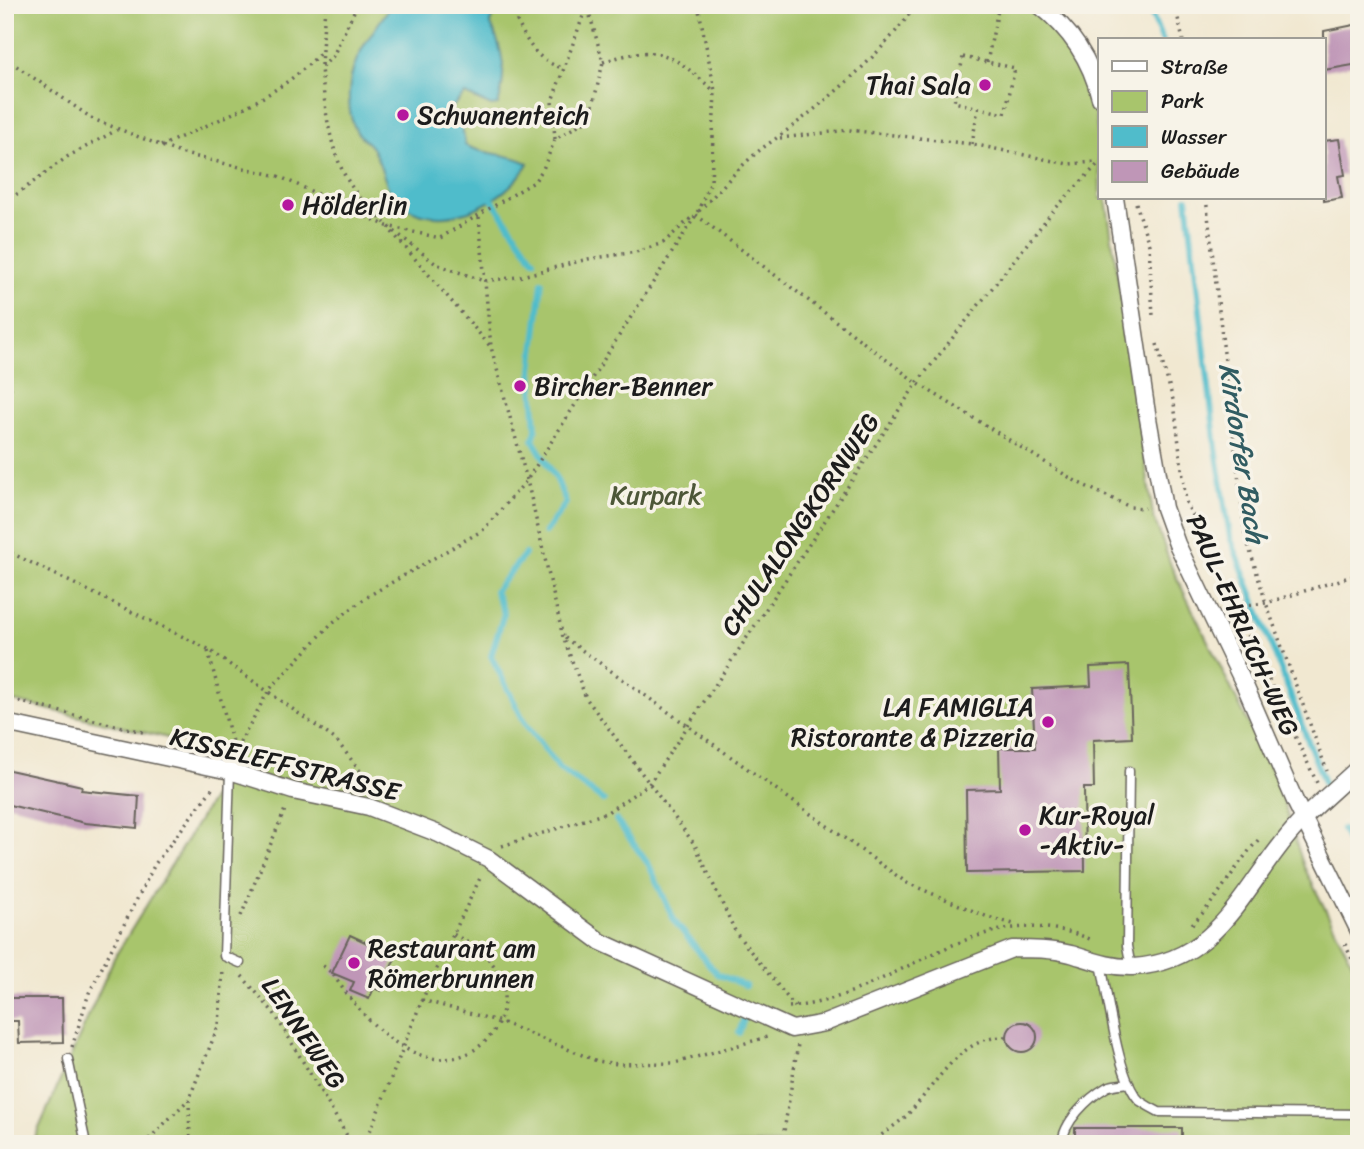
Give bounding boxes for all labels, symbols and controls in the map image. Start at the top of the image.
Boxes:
legend [1098,38,1326,200]
text: Straße [1161,48,1228,86]
place label: Thai Sala [866,62,971,108]
marker: Thai Sala [977,77,993,93]
text: Park [1161,82,1204,120]
place label: Schwanenteich [417,92,589,138]
marker: Schwanenteich [395,107,411,123]
text: Wasser [1161,118,1228,156]
text: Gebäude [1161,152,1239,190]
place label: Hölderlin [302,182,407,228]
marker: Hölderlin [280,197,296,213]
water label: Kirdorfer Bach [1204,359,1281,549]
place label: Bircher-Benner [534,363,713,409]
marker: Bircher-Benner [512,378,528,394]
street label: CHULALONGKORNWEG [708,403,892,645]
park label: Kurpark [610,472,702,518]
street label: PAUL-EHRLICH-WEG [1173,506,1313,744]
place label: LA FAMIGLIA Ristorante & Pizzeria [791,684,1035,760]
street label: KISSELEFFSTRASSE [165,713,406,815]
marker: LA FAMIGLIA Ristorante & Pizzeria [1040,714,1056,730]
place label: Kur-Royal -Aktiv- [1039,792,1155,868]
marker: Kur-Royal -Aktiv- [1017,822,1033,838]
place label: Restaurant am Römerbrunnen [368,925,536,1001]
marker: Restaurant am Römerbrunnen [346,955,362,971]
street label: LENNEWEG [249,967,359,1099]

